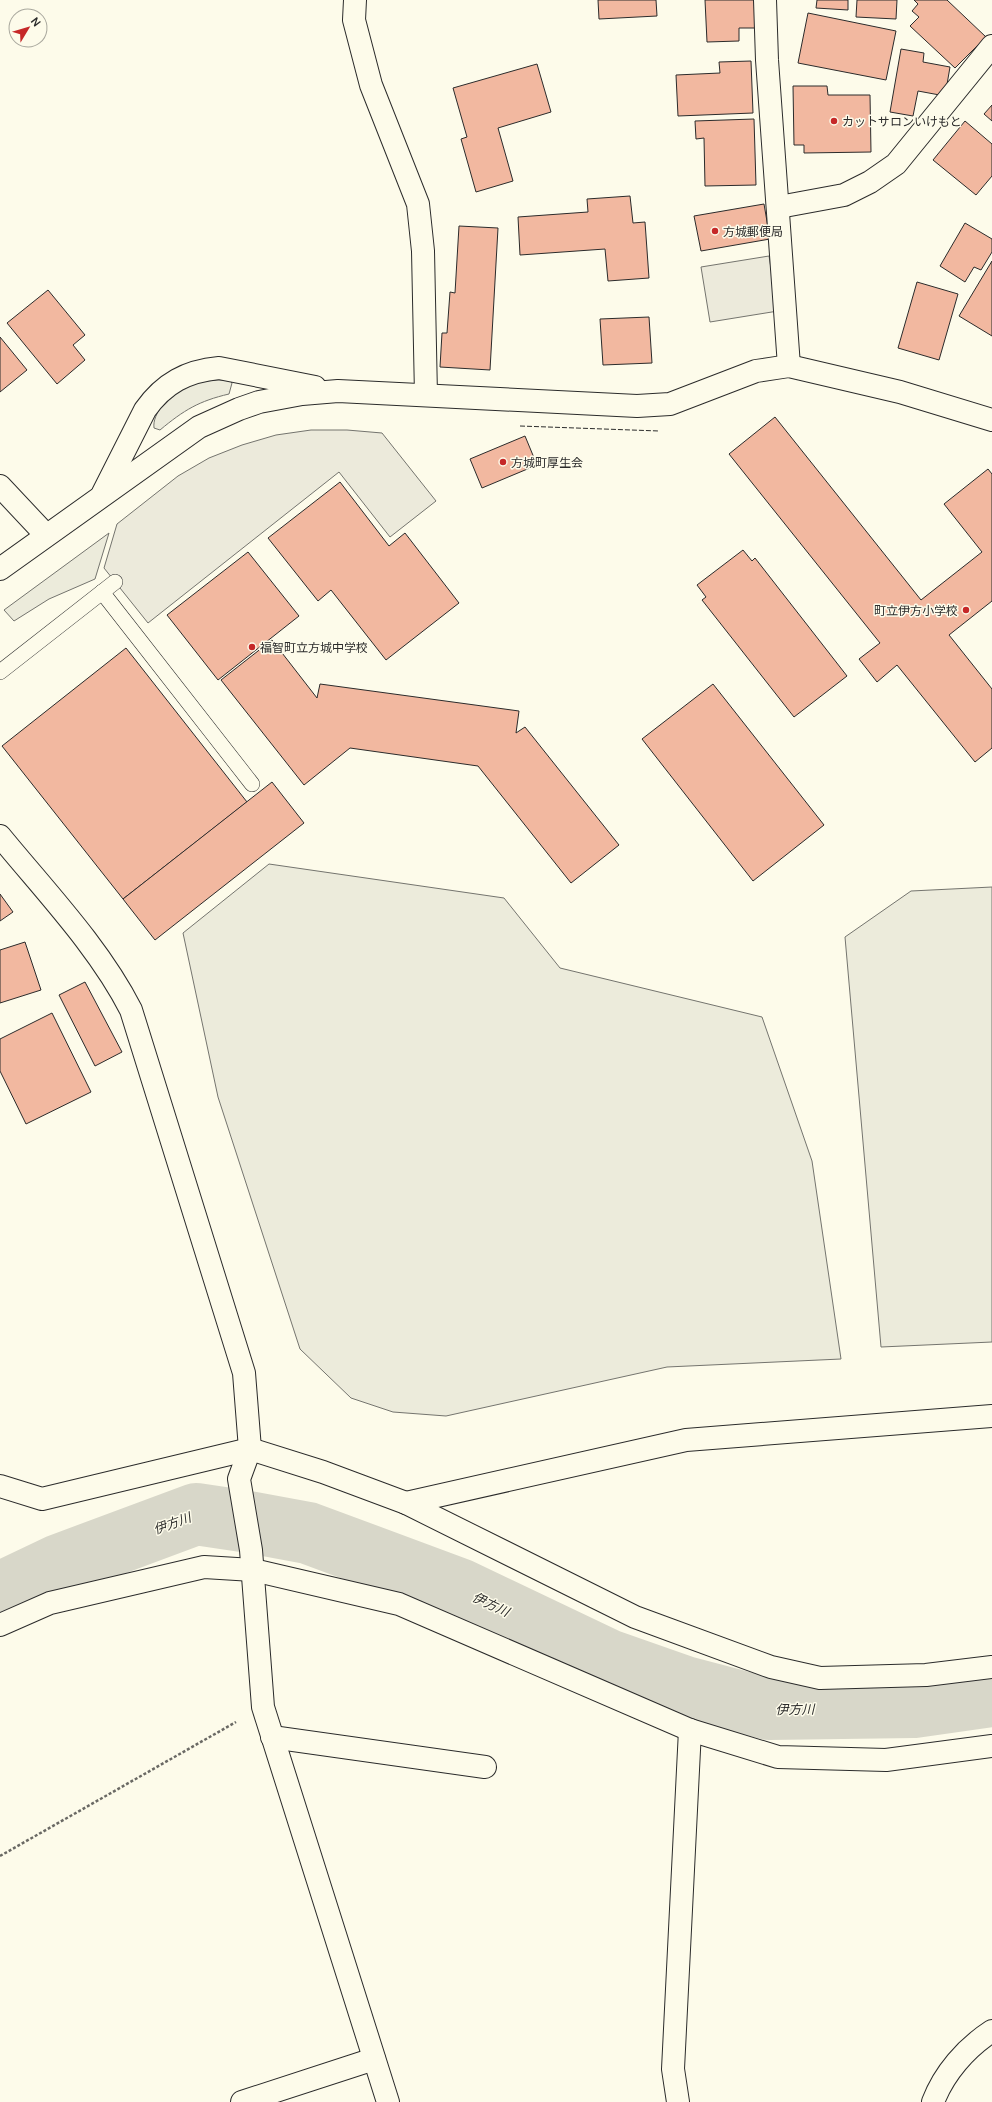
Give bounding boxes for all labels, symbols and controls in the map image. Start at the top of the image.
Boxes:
north arrow [8,8,48,48]
text: N [28,14,45,29]
place label: カットサロンいけもと [842,113,962,130]
marker: カットサロンいけもと [829,116,839,126]
place label: 方城郵便局 [723,223,783,240]
marker: 方城郵便局 [710,226,720,236]
place label: 方城町厚生会 [511,454,583,471]
marker: 方城町厚生会 [498,457,508,467]
place label: 町立伊方小学校 [874,602,958,619]
marker: 町立伊方小学校 [961,605,971,615]
place label: 福智町立方城中学校 [260,639,368,656]
marker: 福智町立方城中学校 [247,642,257,652]
water label: 伊方川 [151,1507,195,1538]
water label: 伊方川 [470,1588,514,1621]
water label: 伊方川 [775,1700,817,1718]

